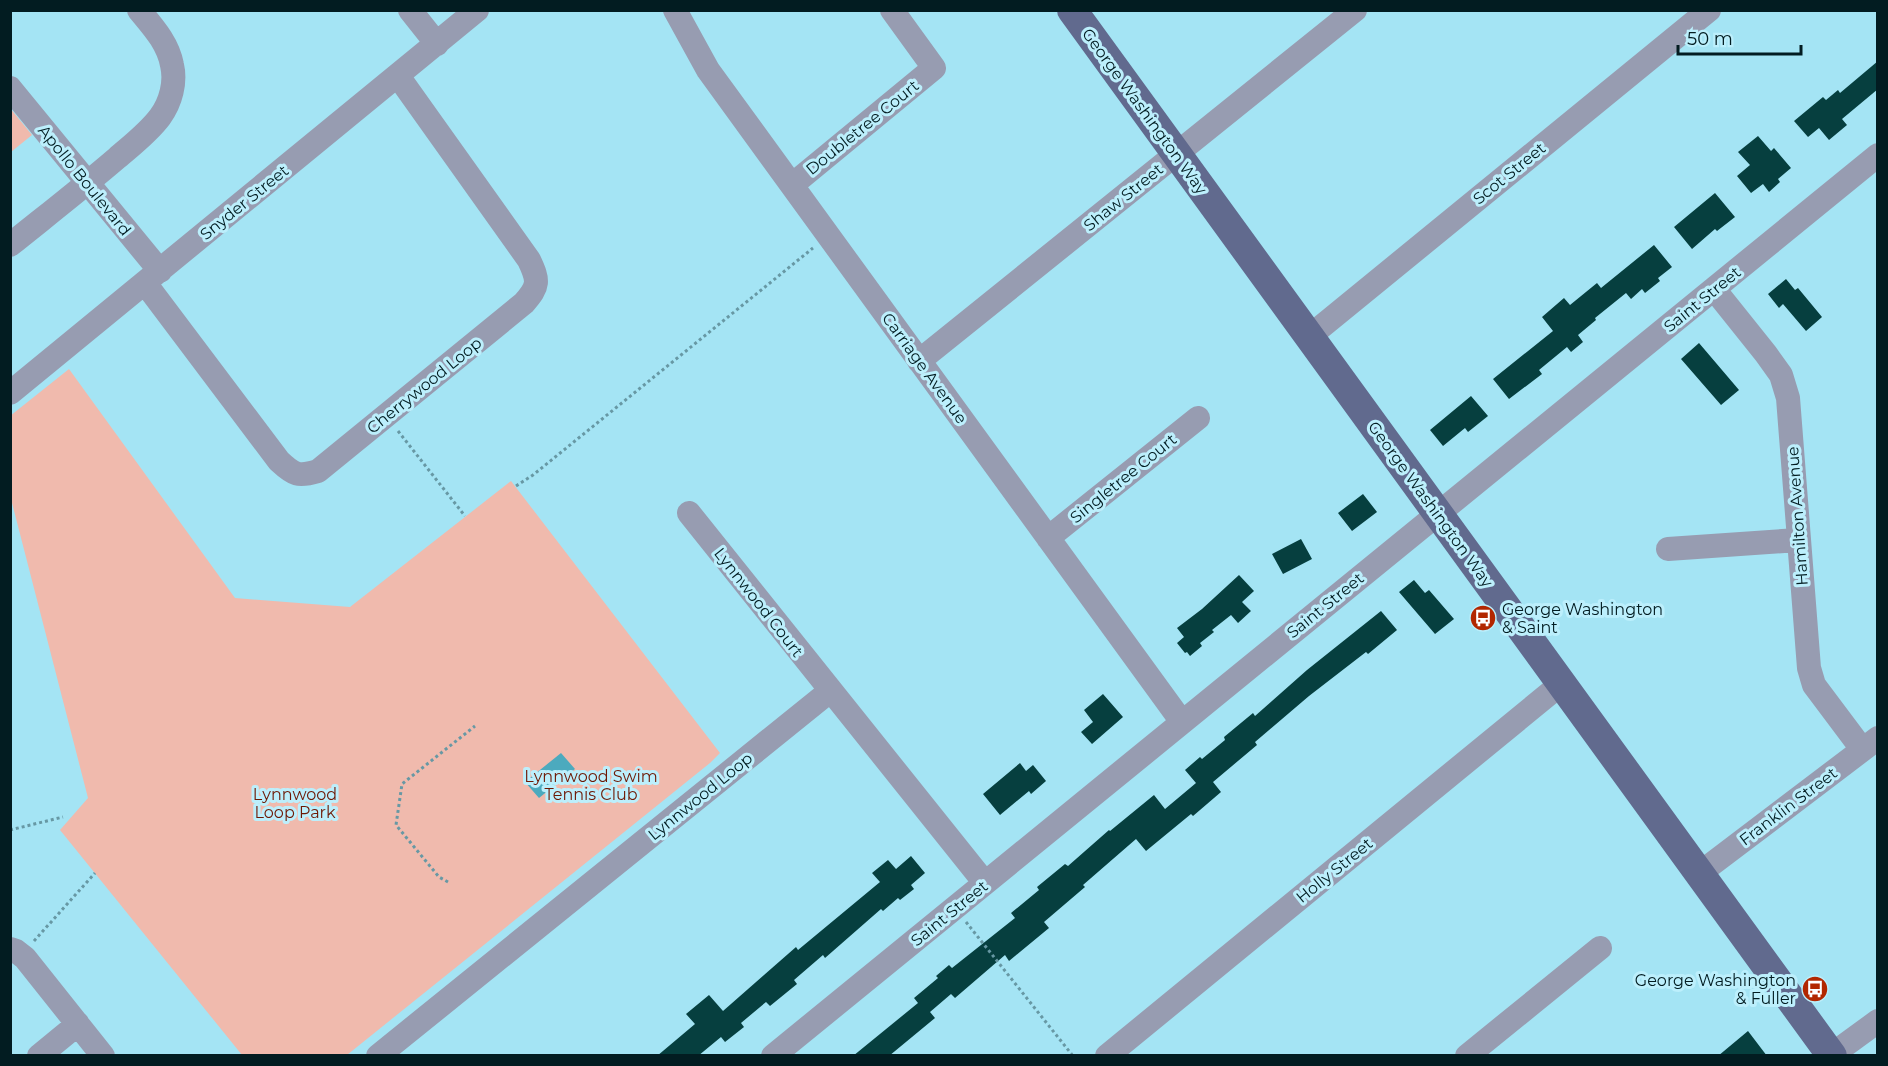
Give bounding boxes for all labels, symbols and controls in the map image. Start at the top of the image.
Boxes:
scale bar [1678,18,1801,56]
street label: George Washington Way [1078,25,1211,198]
text: 50 m [1687,28,1733,50]
street label: Doubletree Court [802,76,923,179]
street label: Apollo Boulevard [34,121,135,239]
street label: Scot Street [1469,138,1550,208]
street label: Shaw Street [1080,159,1167,235]
street label: Snyder Street [196,161,293,244]
street label: Saint Street [1660,262,1745,336]
street label: Carriage Avenue [878,309,971,427]
street label: Cherrywood Loop [363,333,486,438]
street label: George Washington Way [1364,418,1497,591]
street label: Singletree Court [1066,429,1181,527]
street label: Hamilton Avenue [1783,446,1812,586]
street label: Lynnwood Court [710,544,807,661]
street label: Saint Street [1283,568,1368,642]
place label: George Washington & Saint [1502,600,1663,637]
bus stop icon: George Washington & Saint [1468,603,1498,633]
street label: Lynnwood Loop [644,748,756,844]
street label: Franklin Street [1736,763,1841,849]
park label: Lynnwood Swim Tennis Club [524,767,658,804]
park label: Lynnwood Loop Park [253,785,337,822]
street label: Holly Street [1292,833,1377,907]
street label: Saint Street [907,876,992,950]
place label: George Washington & Fuller [1635,971,1796,1008]
bus stop icon: George Washington & Fuller [1800,974,1830,1004]

